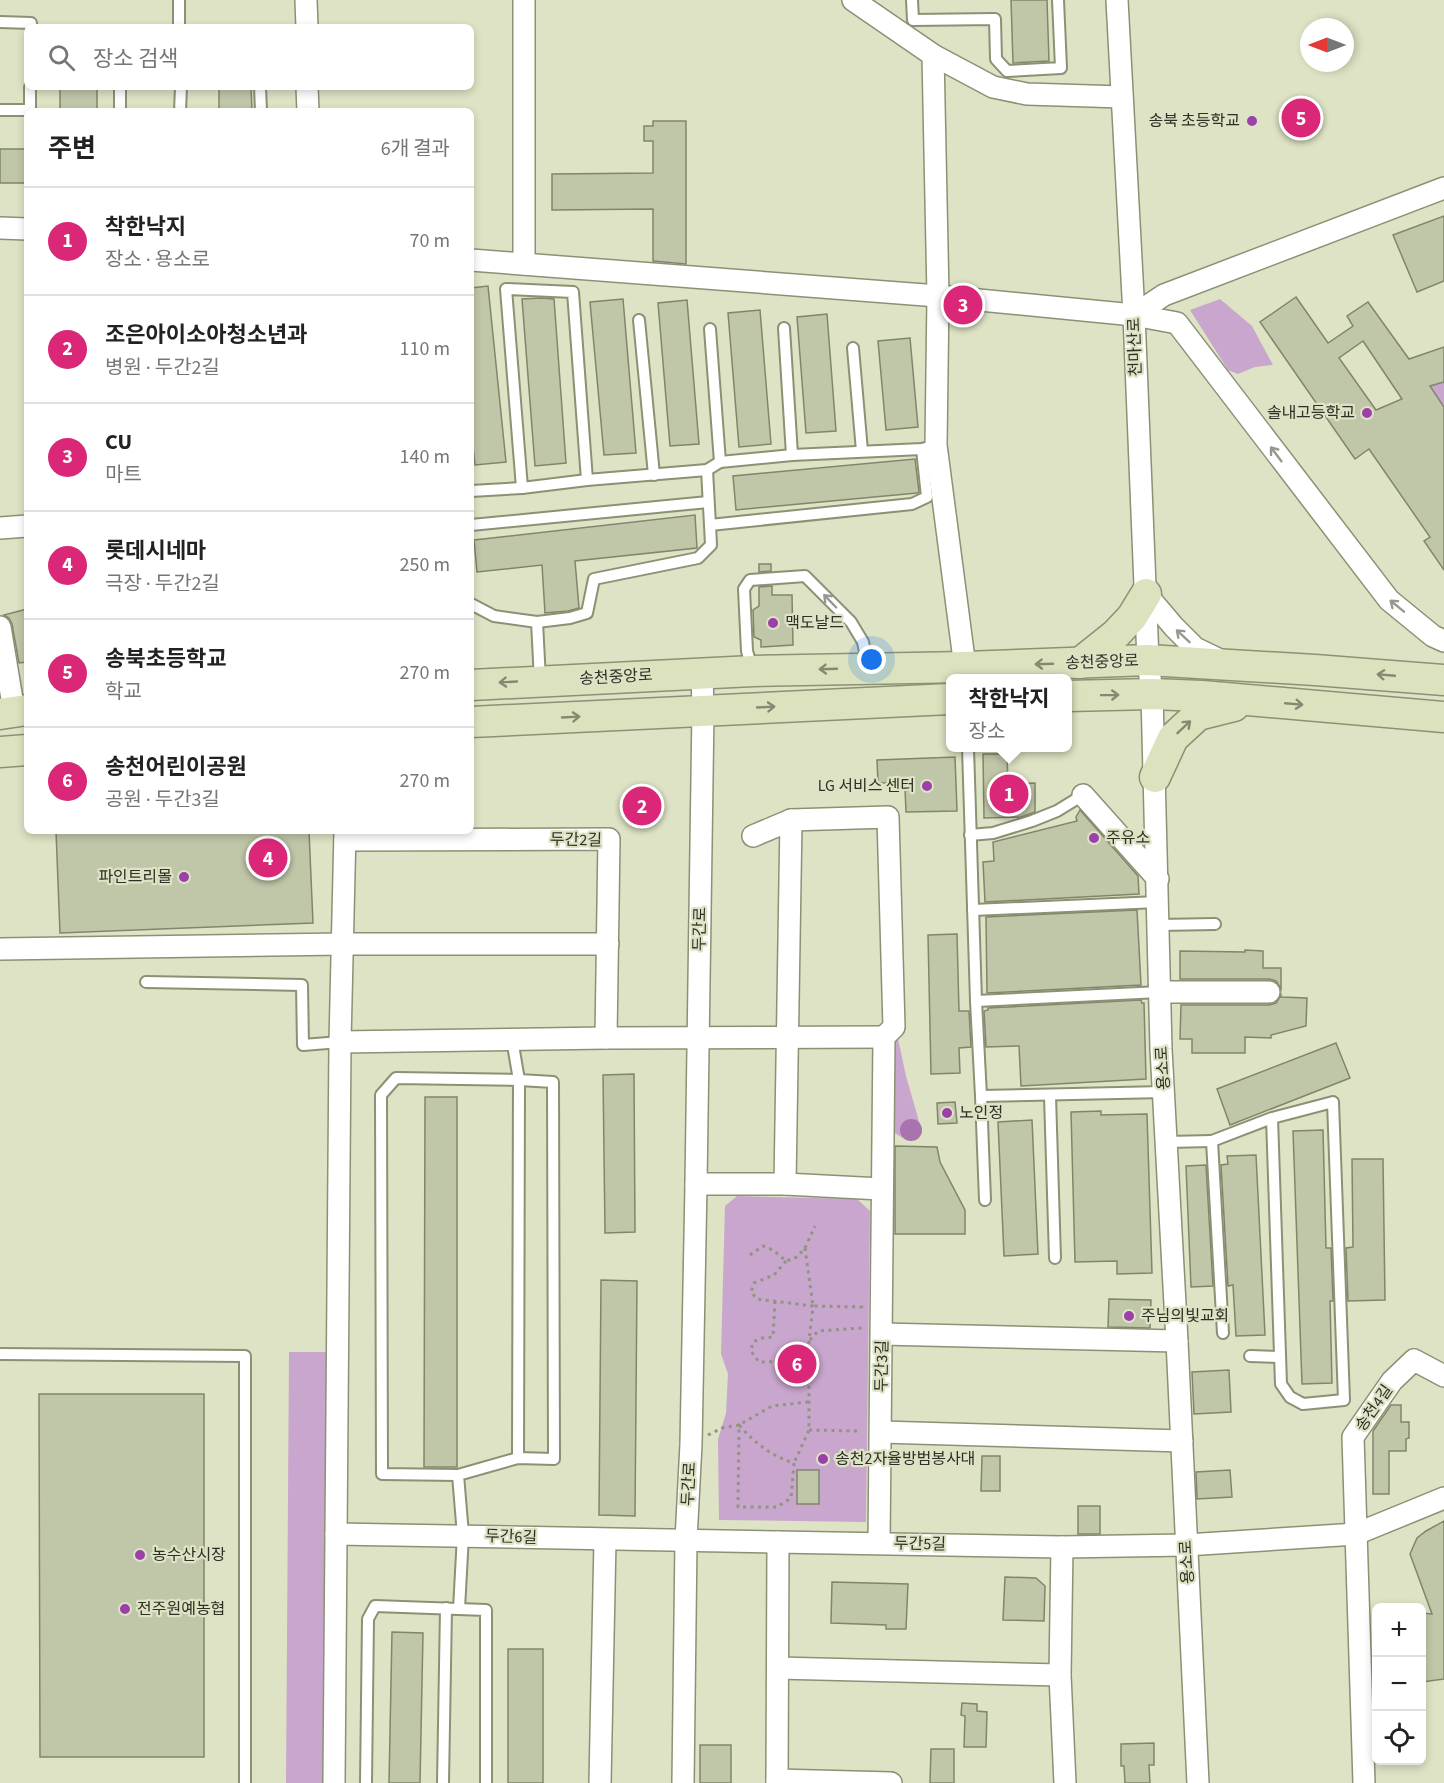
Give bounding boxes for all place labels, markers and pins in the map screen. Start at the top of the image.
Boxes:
pin: 5 [1282,96,1320,140]
place label: 송북 초등학교 [1148,110,1240,132]
marker: 송북 초등학교 [1245,114,1259,128]
pin: 3 [944,282,982,328]
place label: 솔내고등학교 [1267,402,1355,424]
marker: 솔내고등학교 [1360,406,1374,420]
place label: 맥도날드 [785,612,844,634]
marker: 맥도날드 [766,616,780,630]
pin: 1 [990,772,1028,816]
place label: LG 서비스 센터 [818,775,915,797]
marker: LG 서비스 센터 [920,779,934,793]
pin: 2 [622,784,662,828]
place label: 주유소 [1106,827,1150,849]
marker: 주유소 [1087,831,1101,845]
pin: 4 [248,836,288,880]
place label: 파인트리몰 [98,866,172,888]
marker: 파인트리몰 [177,870,191,884]
place label: 노인정 [959,1102,1003,1124]
marker: 노인정 [940,1106,954,1120]
place label: 주님의빛교회 [1141,1305,1229,1327]
marker: 주님의빛교회 [1122,1309,1136,1323]
pin: 6 [778,1342,816,1386]
place label: 송천2자율방범봉사대 [835,1448,975,1470]
marker: 송천2자율방범봉사대 [816,1452,830,1466]
place label: 농수산시장 [152,1544,226,1566]
marker: 농수산시장 [133,1548,147,1562]
place label: 전주원예농협 [137,1598,225,1620]
marker: 전주원예농협 [118,1602,132,1616]

